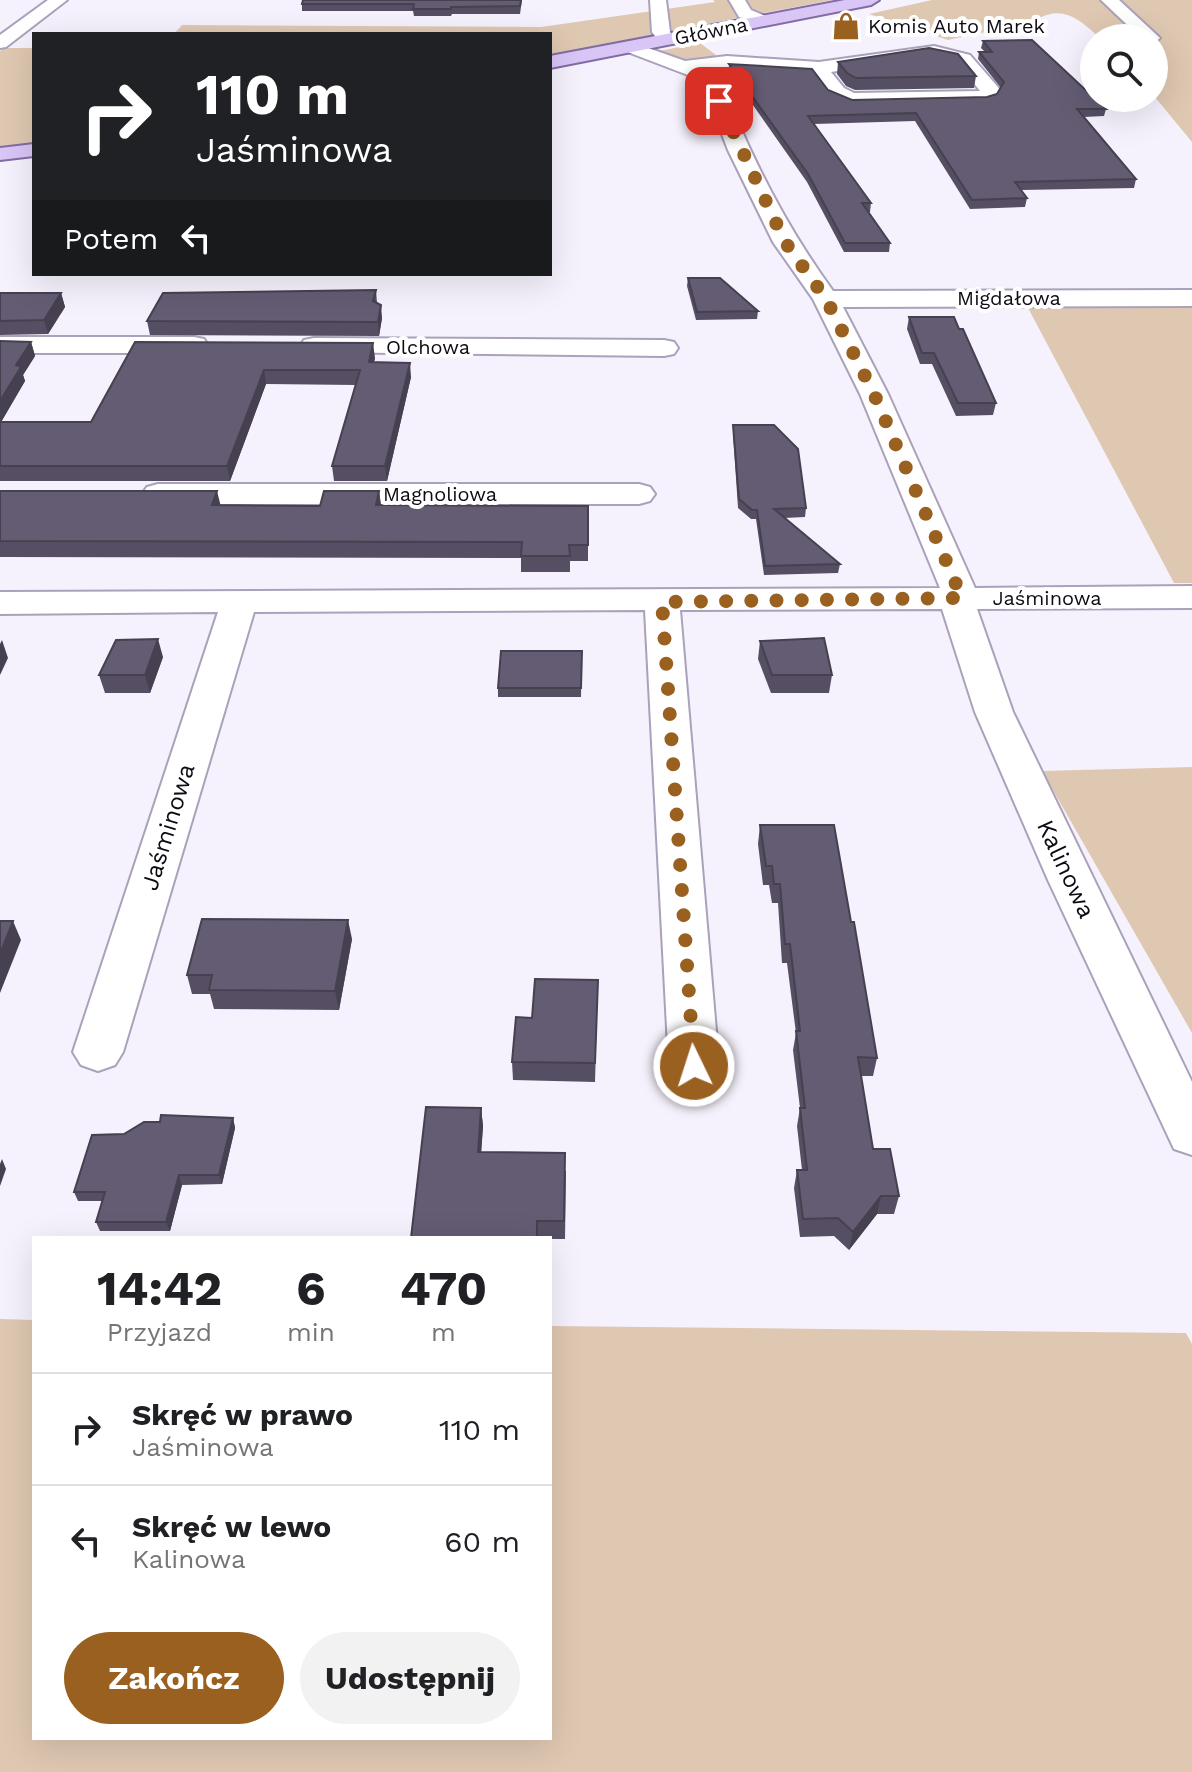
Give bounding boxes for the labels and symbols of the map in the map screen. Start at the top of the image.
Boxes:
shop icon: Komis Auto Marek [831,11,861,41]
street label: Główna [672,12,750,50]
place label: Komis Auto Marek [868,14,1045,38]
pin [685,67,753,135]
street label: Migdałowa [957,286,1061,310]
street label: Olchowa [386,335,470,359]
street label: Magnoliowa [383,482,497,506]
street label: Jaśminowa [992,586,1102,610]
street label: Jaśminowa [135,760,201,894]
street label: Kalinowa [1031,816,1101,922]
position arrow [652,1024,736,1108]

